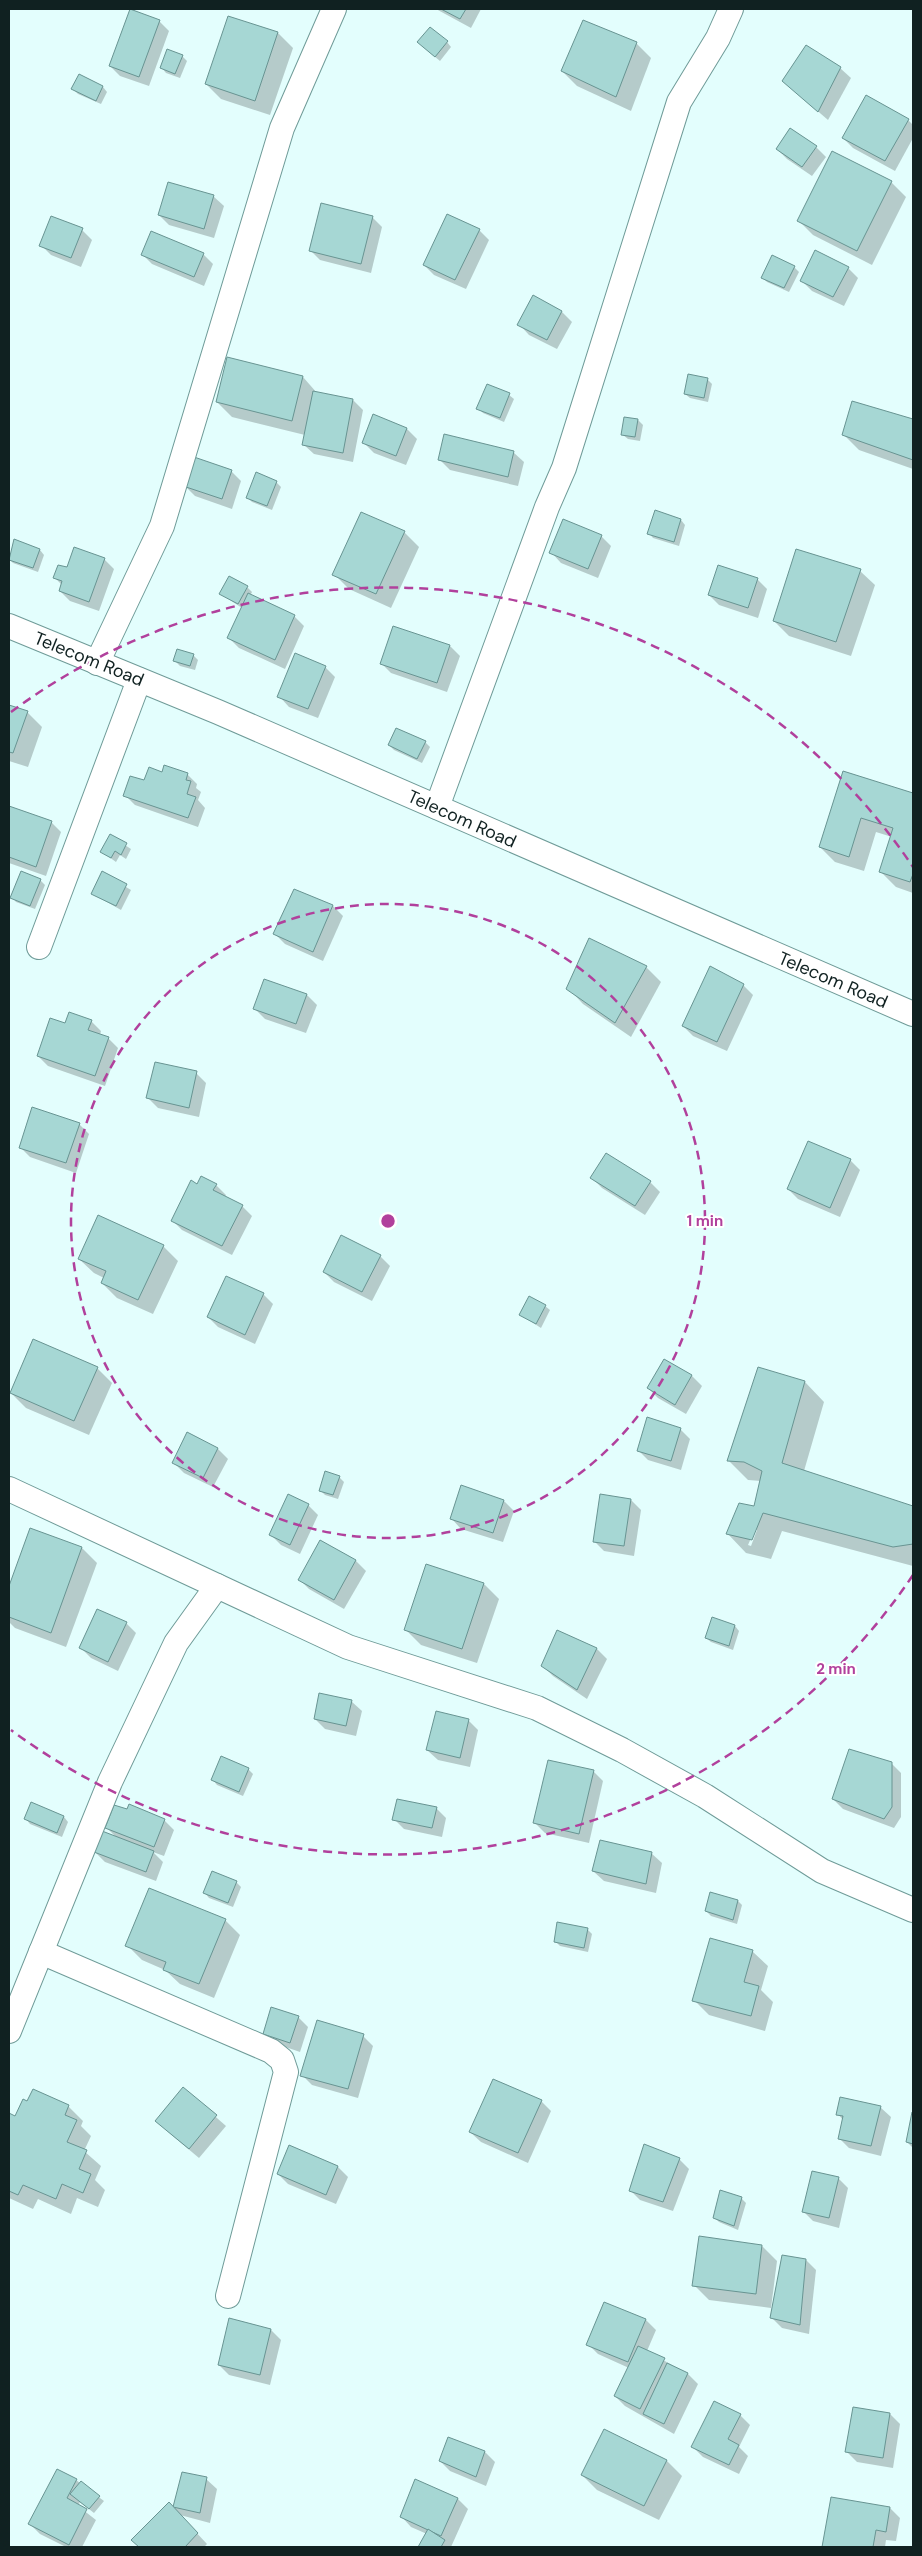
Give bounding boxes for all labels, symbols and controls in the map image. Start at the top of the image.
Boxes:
street label: Telecom Road [30,626,148,692]
street label: Telecom Road [404,784,520,854]
street label: Telecom Road [775,946,891,1014]
text: 1 min [687,1211,723,1231]
centre of rings [379,1212,397,1230]
text: 2 min [816,1659,856,1679]

